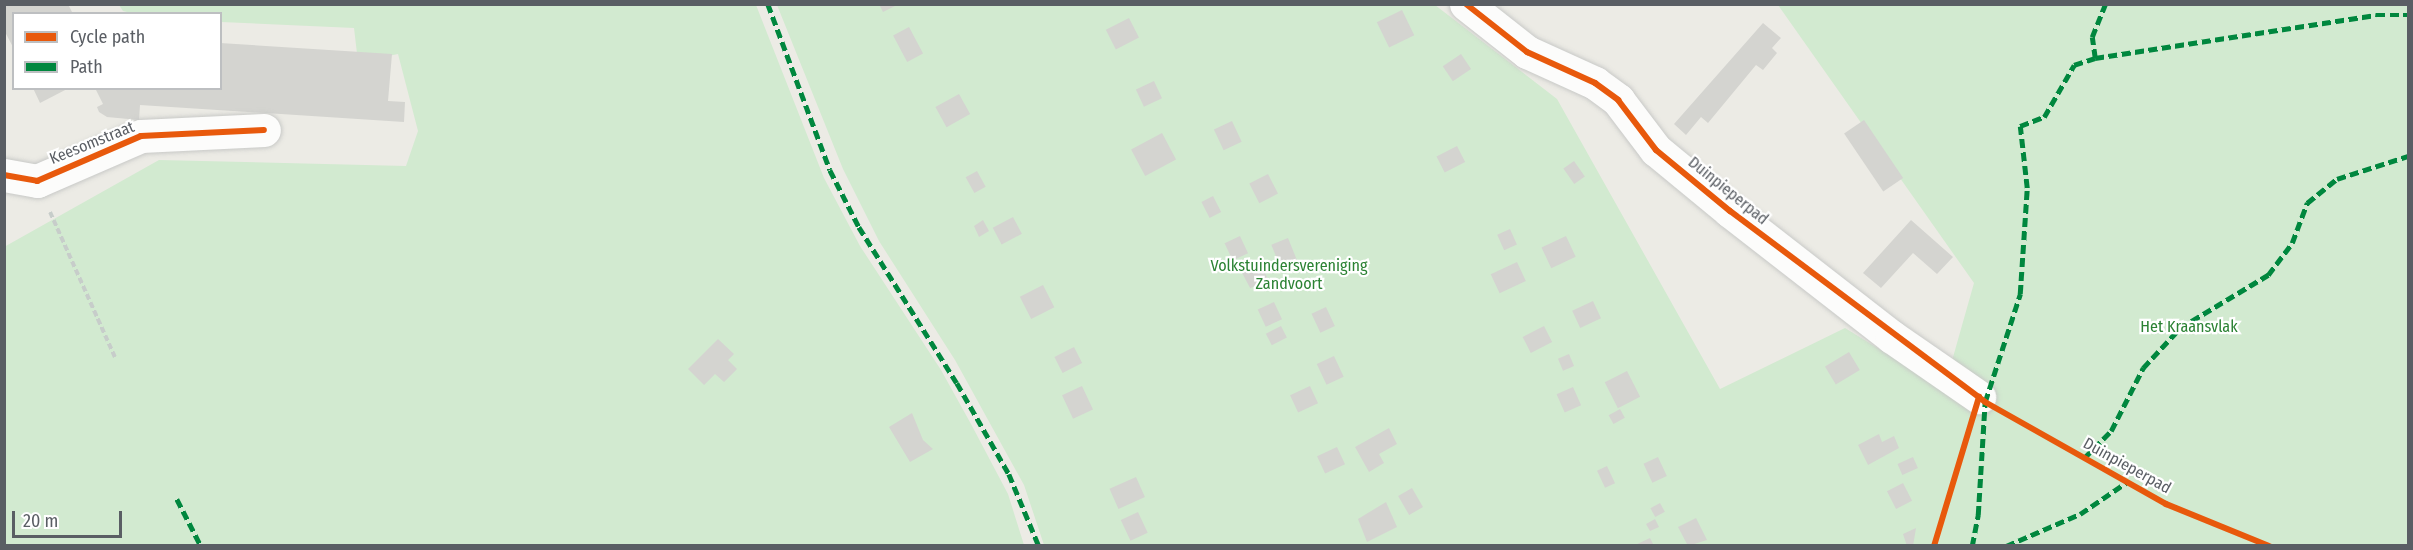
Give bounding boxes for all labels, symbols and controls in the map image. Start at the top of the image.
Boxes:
legend [12,12,222,90]
text: Cycle path [70,26,145,48]
text: Path [70,56,103,78]
street label: Keesomstraat [47,117,137,169]
street label: Duinpieperpad [1684,153,1772,229]
park label: Volkstuindersvereniging Zandvoort [1210,256,1368,294]
park label: Het Kraansvlak [2140,317,2238,337]
street label: Duinpieperpad [2080,434,2174,498]
scale bar [15,499,124,537]
text: 20 m [23,510,58,532]

